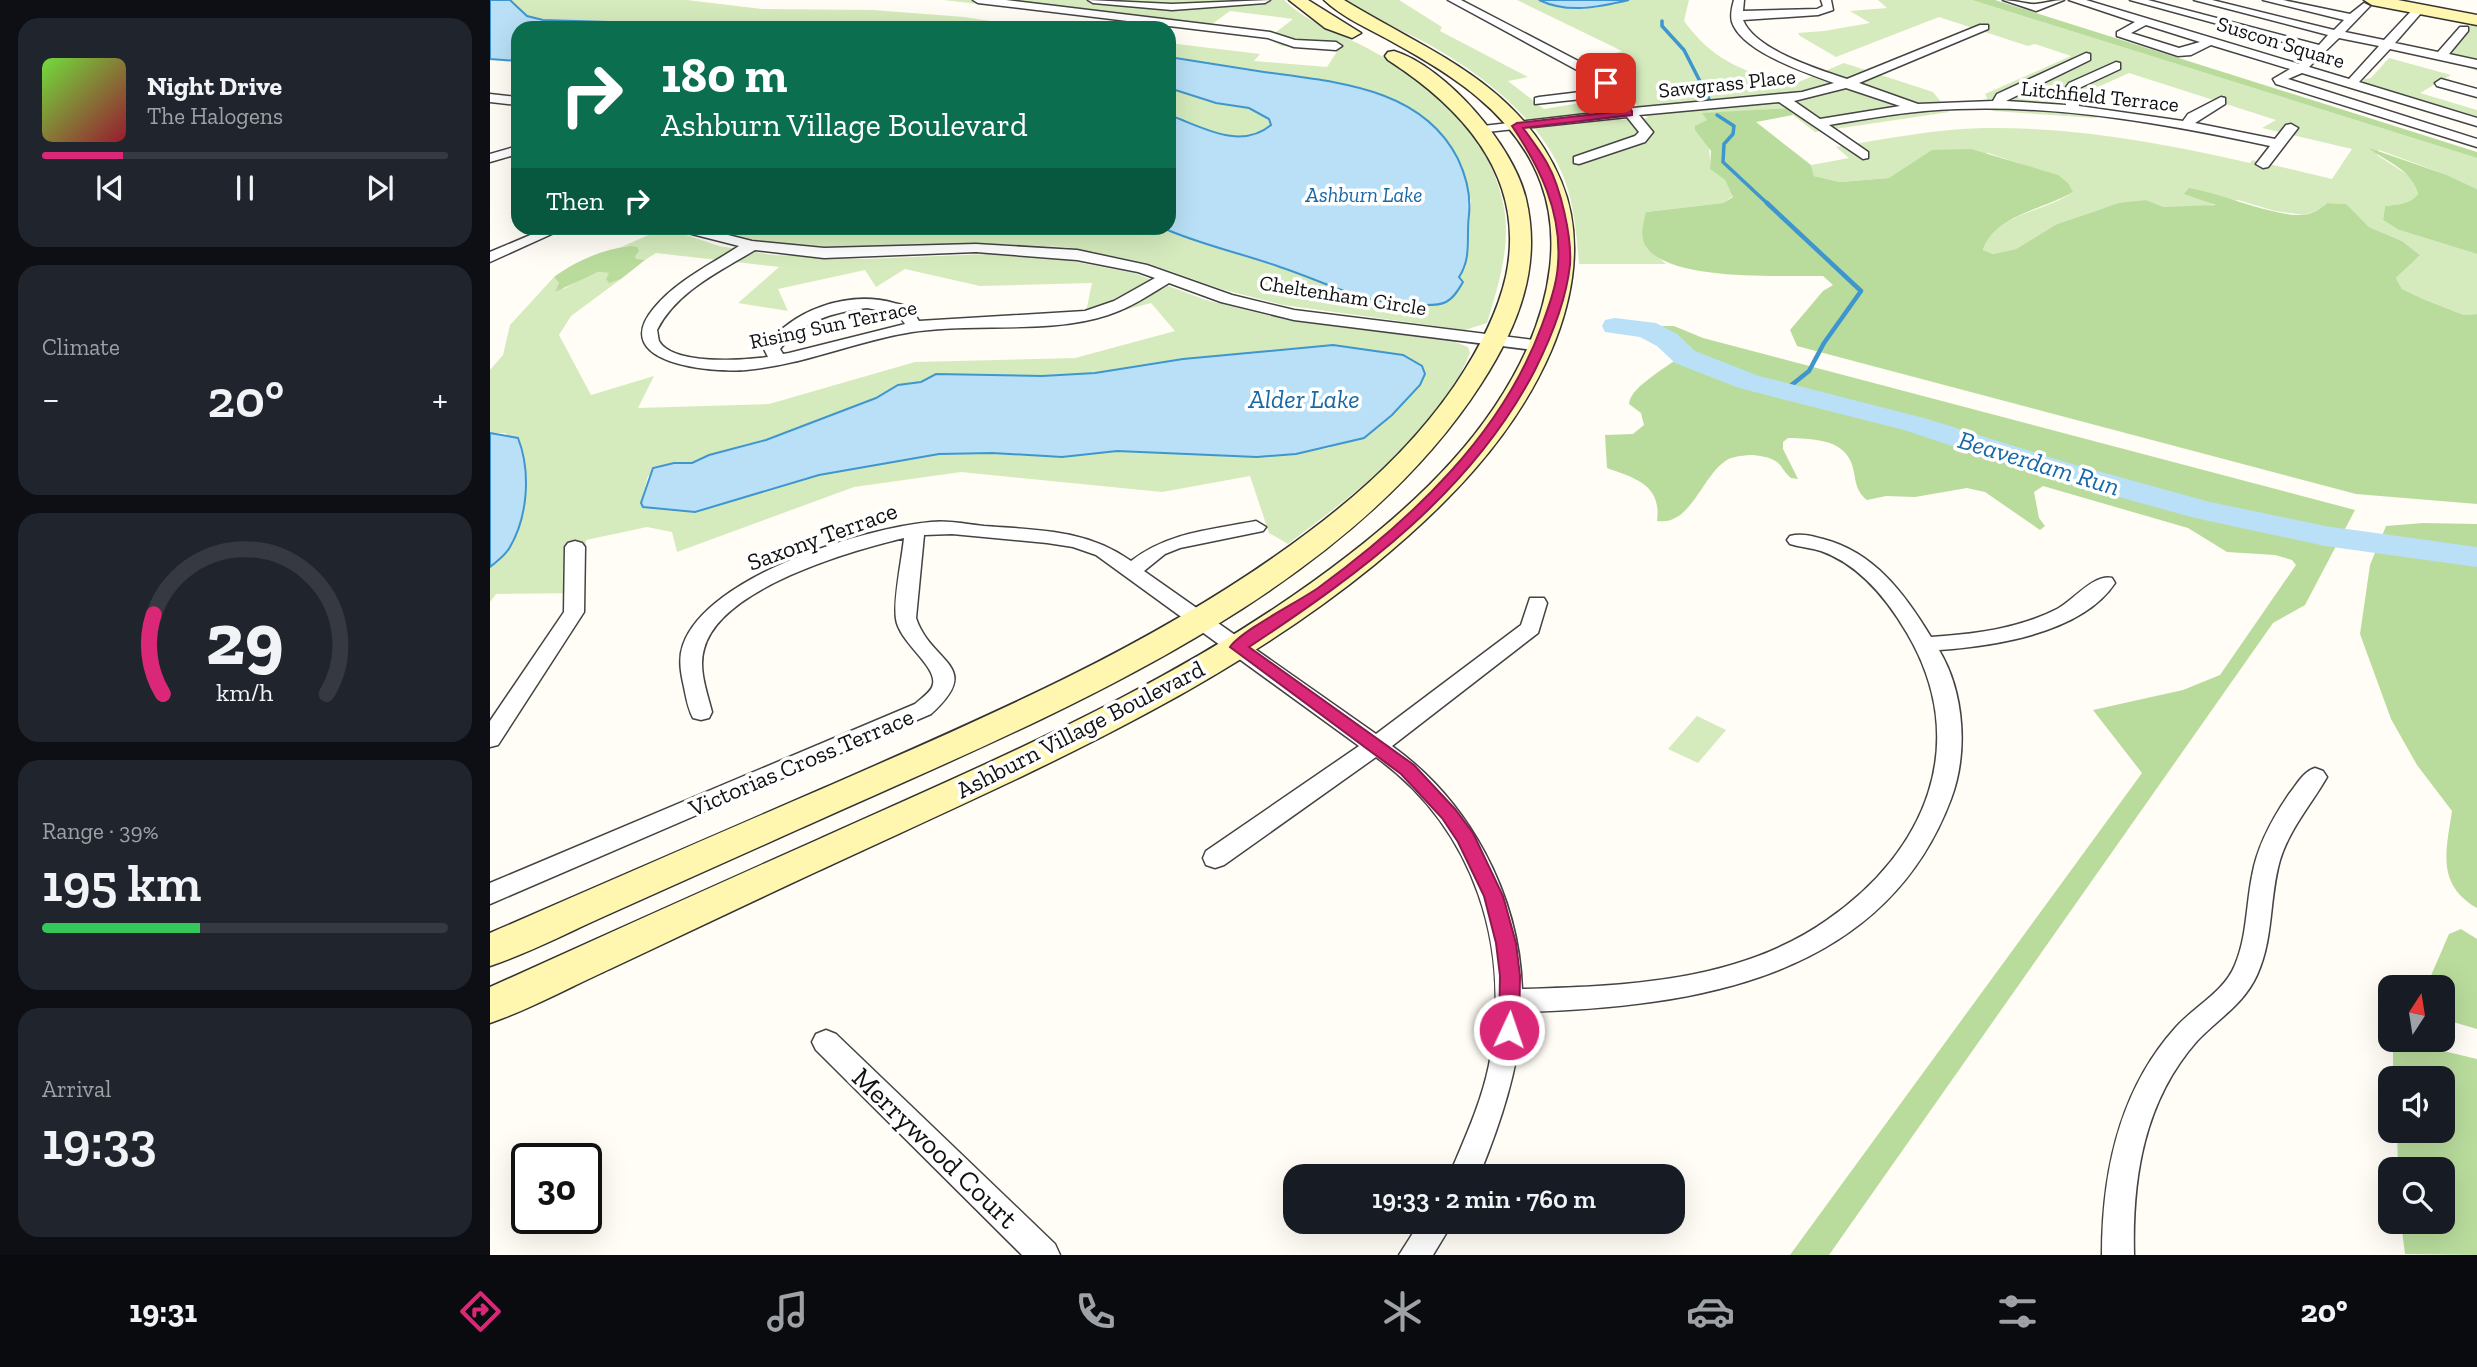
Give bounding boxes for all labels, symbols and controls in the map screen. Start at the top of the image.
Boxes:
street label: Suscon Square [2214,11,2348,73]
text: 180 m [661,46,788,105]
icon: right [546,49,637,140]
pin [1576,53,1636,113]
street label: Sawgrass Place [1657,63,1797,103]
icon: arrive [1587,64,1625,102]
text: Night Drive [147,70,282,102]
street label: Litchfield Terrace [2020,75,2180,117]
text: The Halogens [147,102,283,130]
text: Ashburn Village Boulevard [661,106,1027,144]
icon: previous [91,169,129,207]
icon: pause [226,169,264,207]
icon: next [361,169,399,207]
icon: right [618,182,656,220]
water label: Ashburn Lake [1305,182,1422,207]
text: Then [546,185,604,217]
street label: Cheltenham Circle [1258,269,1428,321]
street label: Rising Sun Terrace [747,294,919,354]
text: Climate [42,333,120,361]
text: 20° [207,368,284,430]
text: − [42,376,60,422]
text: + [432,376,448,422]
water label: Alder Lake [1247,383,1360,415]
water label: Beaverdam Run [1954,423,2124,503]
street label: Saxony Terrace [743,495,901,577]
text: 29 [206,595,284,683]
street label: Ashburn Village Boulevard [951,654,1209,804]
text: km/h [216,676,274,706]
street label: Victorias Cross Terrace [683,702,918,823]
text: Range · 39% [42,817,159,845]
text: 195 km [42,852,201,914]
north arrow [2378,975,2455,1052]
map controls [2378,975,2455,1234]
position arrow [1472,993,1546,1067]
street label: Merrywood Court [846,1061,1025,1236]
button: sound [2378,1066,2455,1143]
text: Arrival [42,1075,111,1103]
text: 19:33 [42,1110,157,1172]
speed limit sign: 30 [511,1143,602,1234]
button: search [2378,1157,2455,1234]
text: 19:33 · 2 min · 760 m [1372,1183,1596,1215]
icon: directions [456,1287,505,1336]
icon: music [763,1287,812,1336]
icon: phone [1071,1287,1120,1336]
icon: climate [1378,1287,1427,1336]
icon: car [1686,1287,1735,1336]
icon: filters [1993,1287,2042,1336]
text: 19:31 [129,1292,197,1330]
text: 20° [2300,1292,2348,1330]

